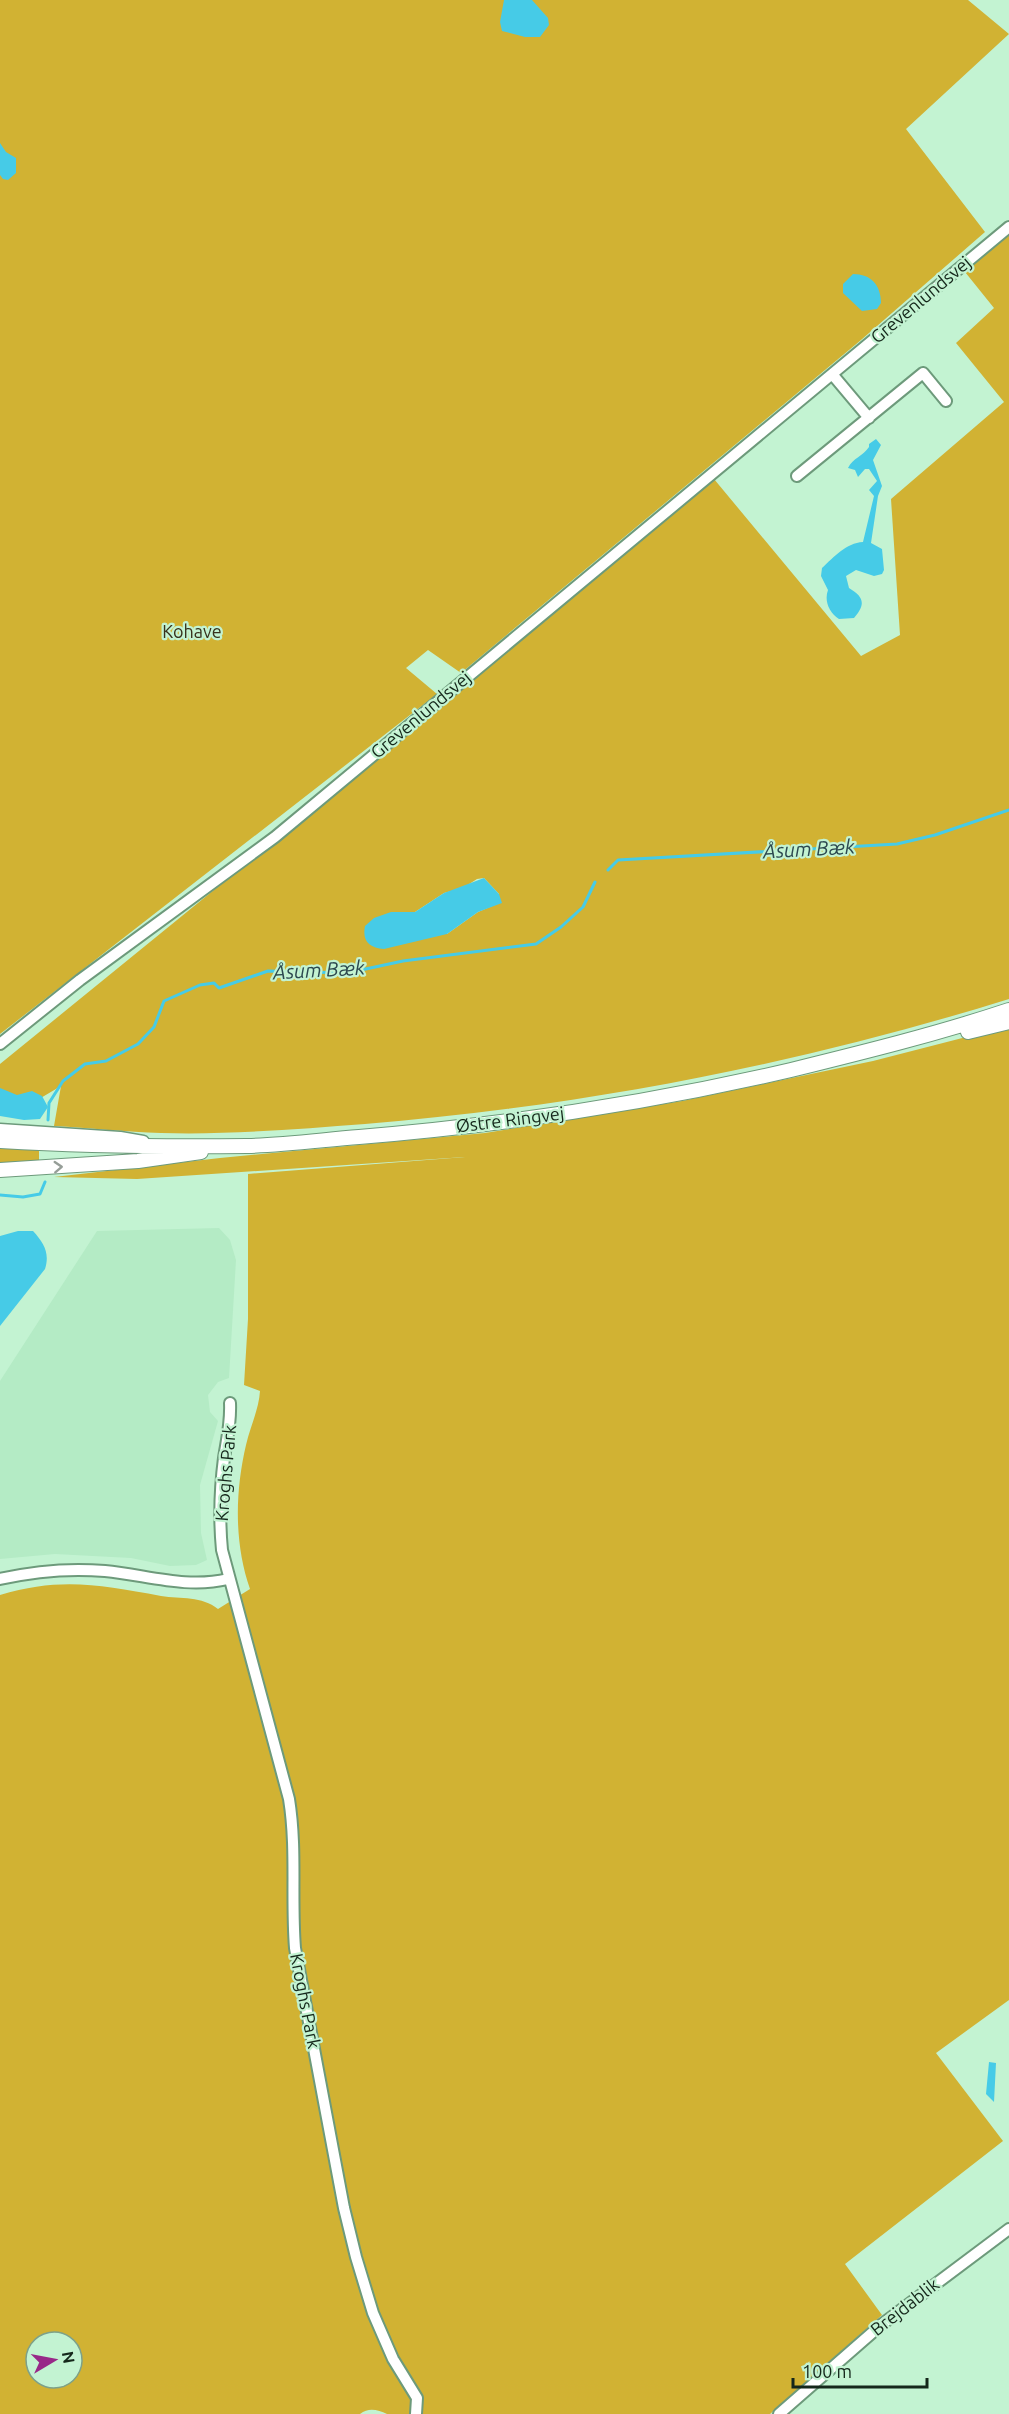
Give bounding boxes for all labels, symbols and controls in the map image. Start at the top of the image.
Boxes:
street label: Grevenlundsvej [866,252,974,347]
park label: Kohave [162,621,222,641]
street label: Grevenlundsvej [366,667,474,762]
water label: Åsum Bæk [761,835,856,862]
water label: Åsum Bæk [271,956,366,983]
street label: Østre Ringvej [455,1102,565,1136]
one-way arrow [54,1161,63,1174]
street label: Kroghs Park [211,1424,239,1522]
street label: Kroghs Park [287,1951,325,2050]
street label: Brejdablik [866,2273,942,2339]
north arrow [24,2330,84,2390]
text: N [59,2350,79,2365]
scale bar [793,2351,926,2389]
text: 100 m [802,2361,852,2381]

